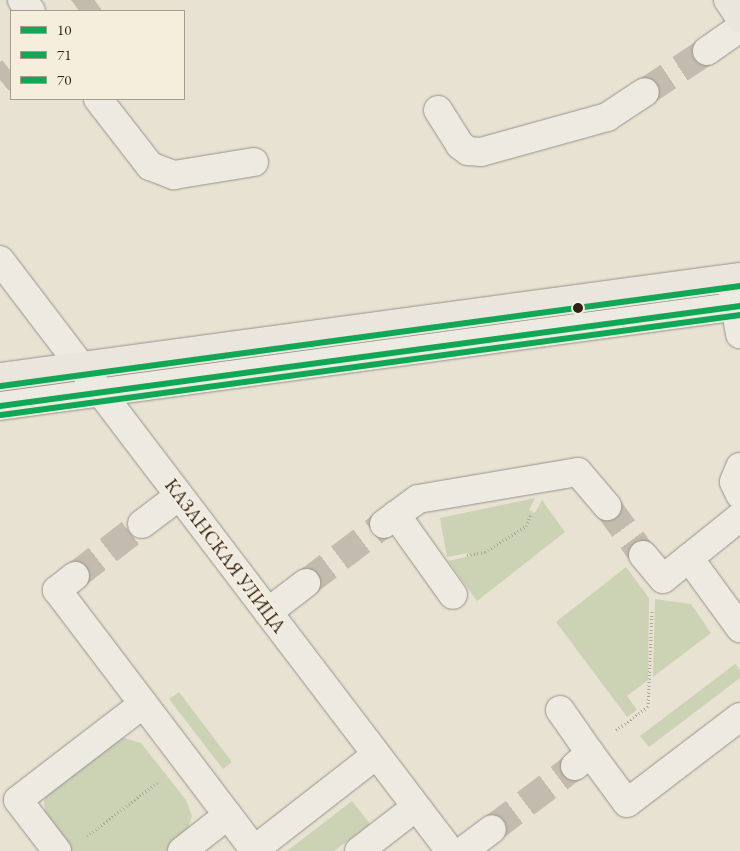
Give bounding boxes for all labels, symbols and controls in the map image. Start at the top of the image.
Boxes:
legend [10,10,185,100]
text: 10 [57,20,71,39]
text: 71 [57,45,71,64]
text: 70 [57,70,71,89]
unlabelled marker [573,303,583,313]
street label: КАЗАНСКАЯ УЛИЦА [160,474,290,638]

